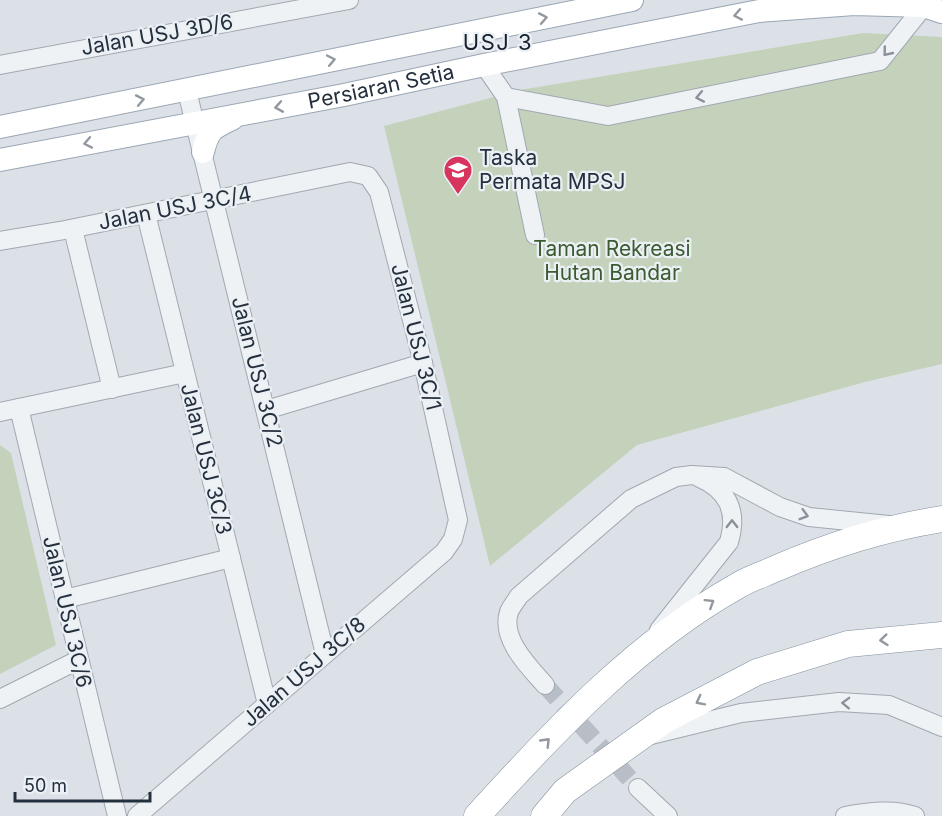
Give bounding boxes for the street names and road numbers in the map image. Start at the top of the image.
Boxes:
street label: Jalan USJ 3D/6 [79,9,235,60]
street label: Persiaran Setia [306,59,456,114]
street label: Jalan USJ 3C/4 [96,180,254,235]
street label: Jalan USJ 3C/1 [386,261,447,413]
street label: Jalan USJ 3C/2 [227,294,288,450]
street label: Jalan USJ 3C/3 [176,381,237,537]
street label: Jalan USJ 3C/6 [38,534,97,690]
street label: Jalan USJ 3C/8 [237,611,370,732]

